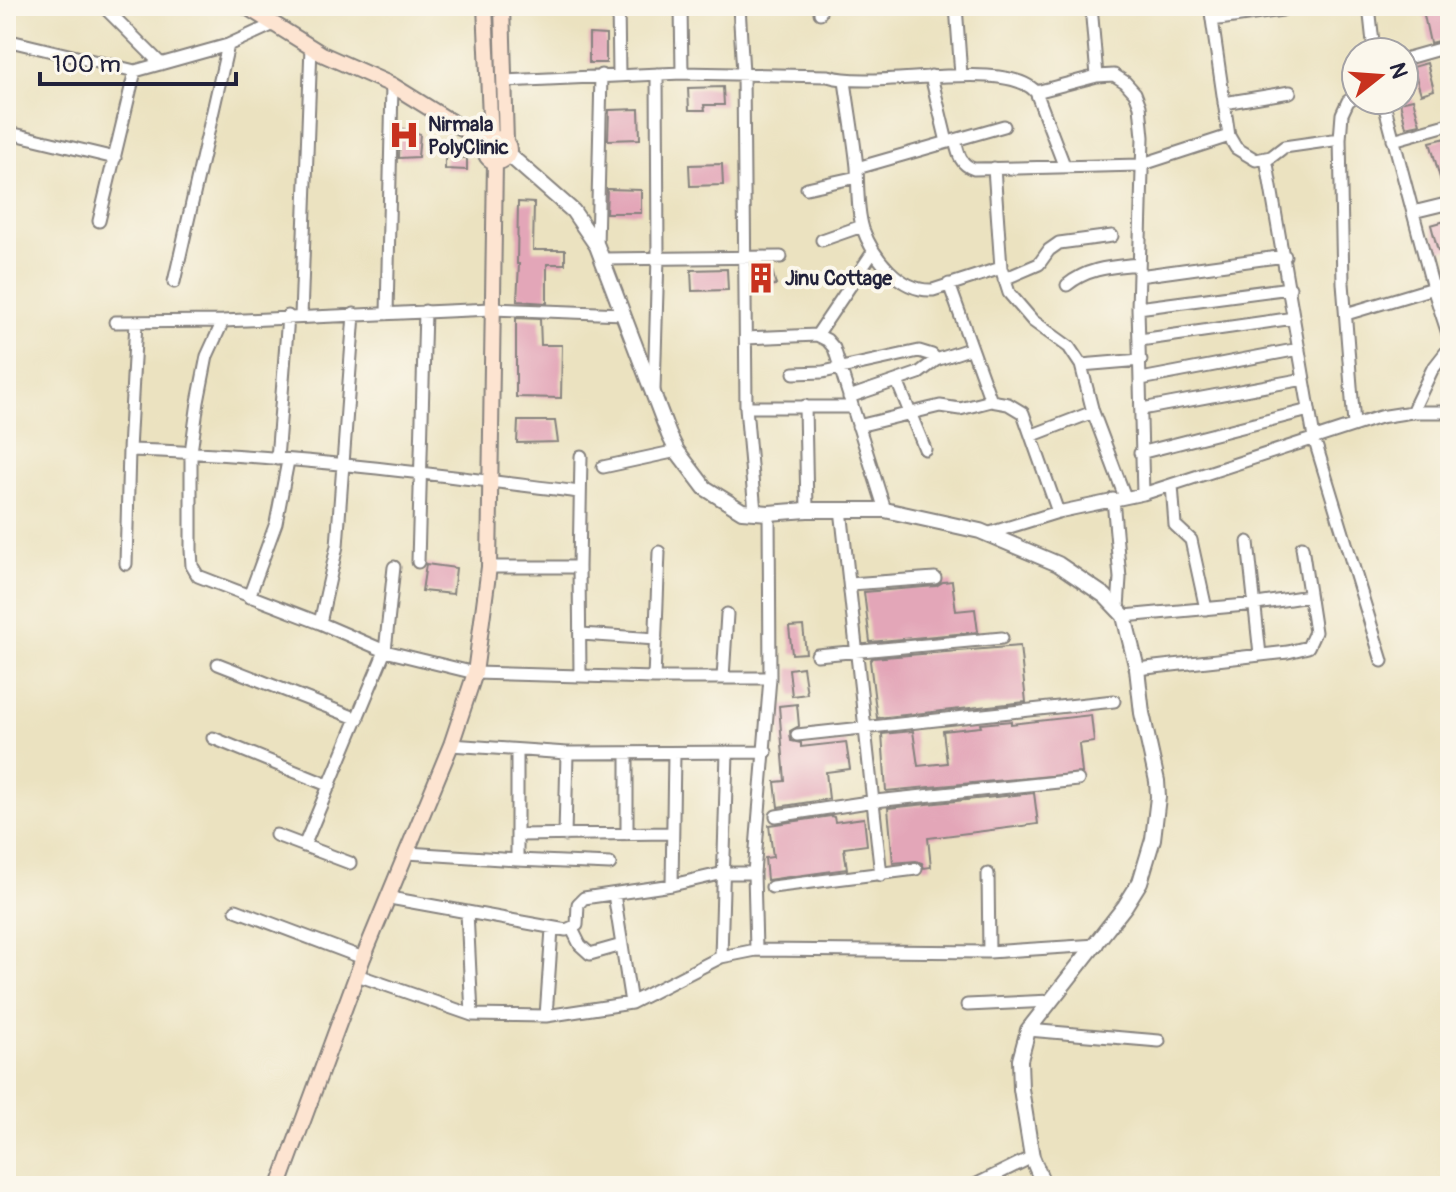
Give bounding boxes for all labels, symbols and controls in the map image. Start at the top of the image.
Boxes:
scale bar [40,36,236,86]
north arrow [1340,36,1420,116]
text: 100 m [52,50,121,79]
text: N [1383,59,1414,82]
place label: Nirmala PolyClinic [428,112,509,160]
hospital icon: Nirmala PolyClinic [387,118,421,152]
building icon: Jinu Cottage [744,261,778,295]
place label: Jinu Cottage [785,266,893,291]

